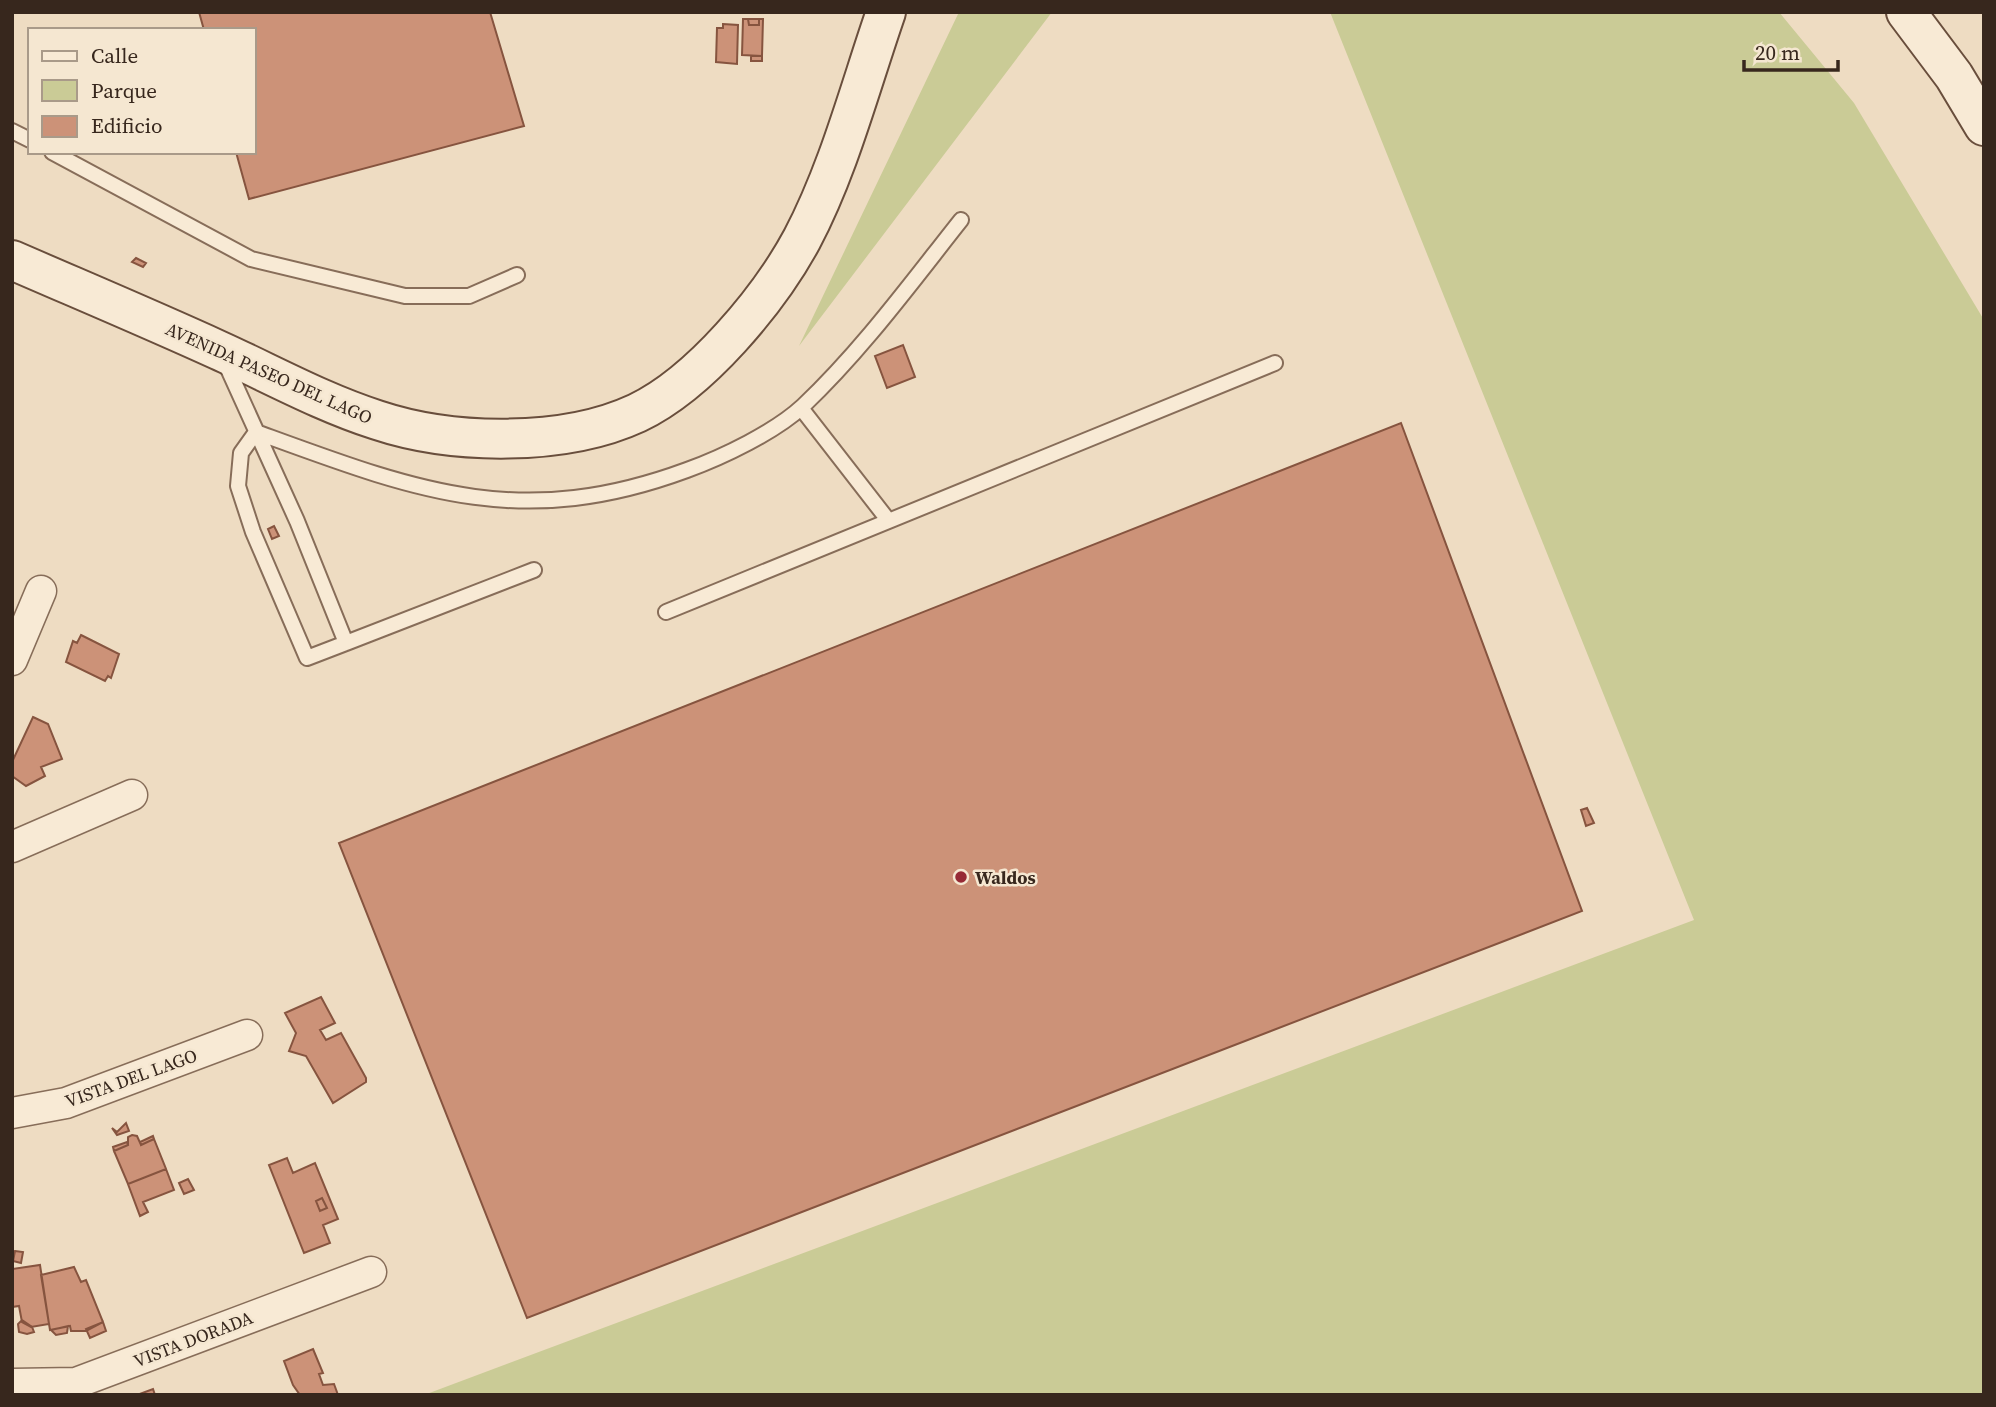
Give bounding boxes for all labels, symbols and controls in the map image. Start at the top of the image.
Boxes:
legend [28,28,256,154]
scale bar [1744,28,1839,72]
text: 20 m [1755,38,1800,67]
text: Calle [91,41,138,70]
text: Parque [91,76,157,105]
text: Edificio [91,111,163,140]
street label: AVENIDA PASEO DEL LAGO [162,316,376,430]
place label: Waldos [975,865,1036,890]
marker: Waldos [953,869,969,885]
street label: VISTA DEL LAGO [62,1043,200,1113]
street label: VISTA DORADA [130,1305,256,1373]

